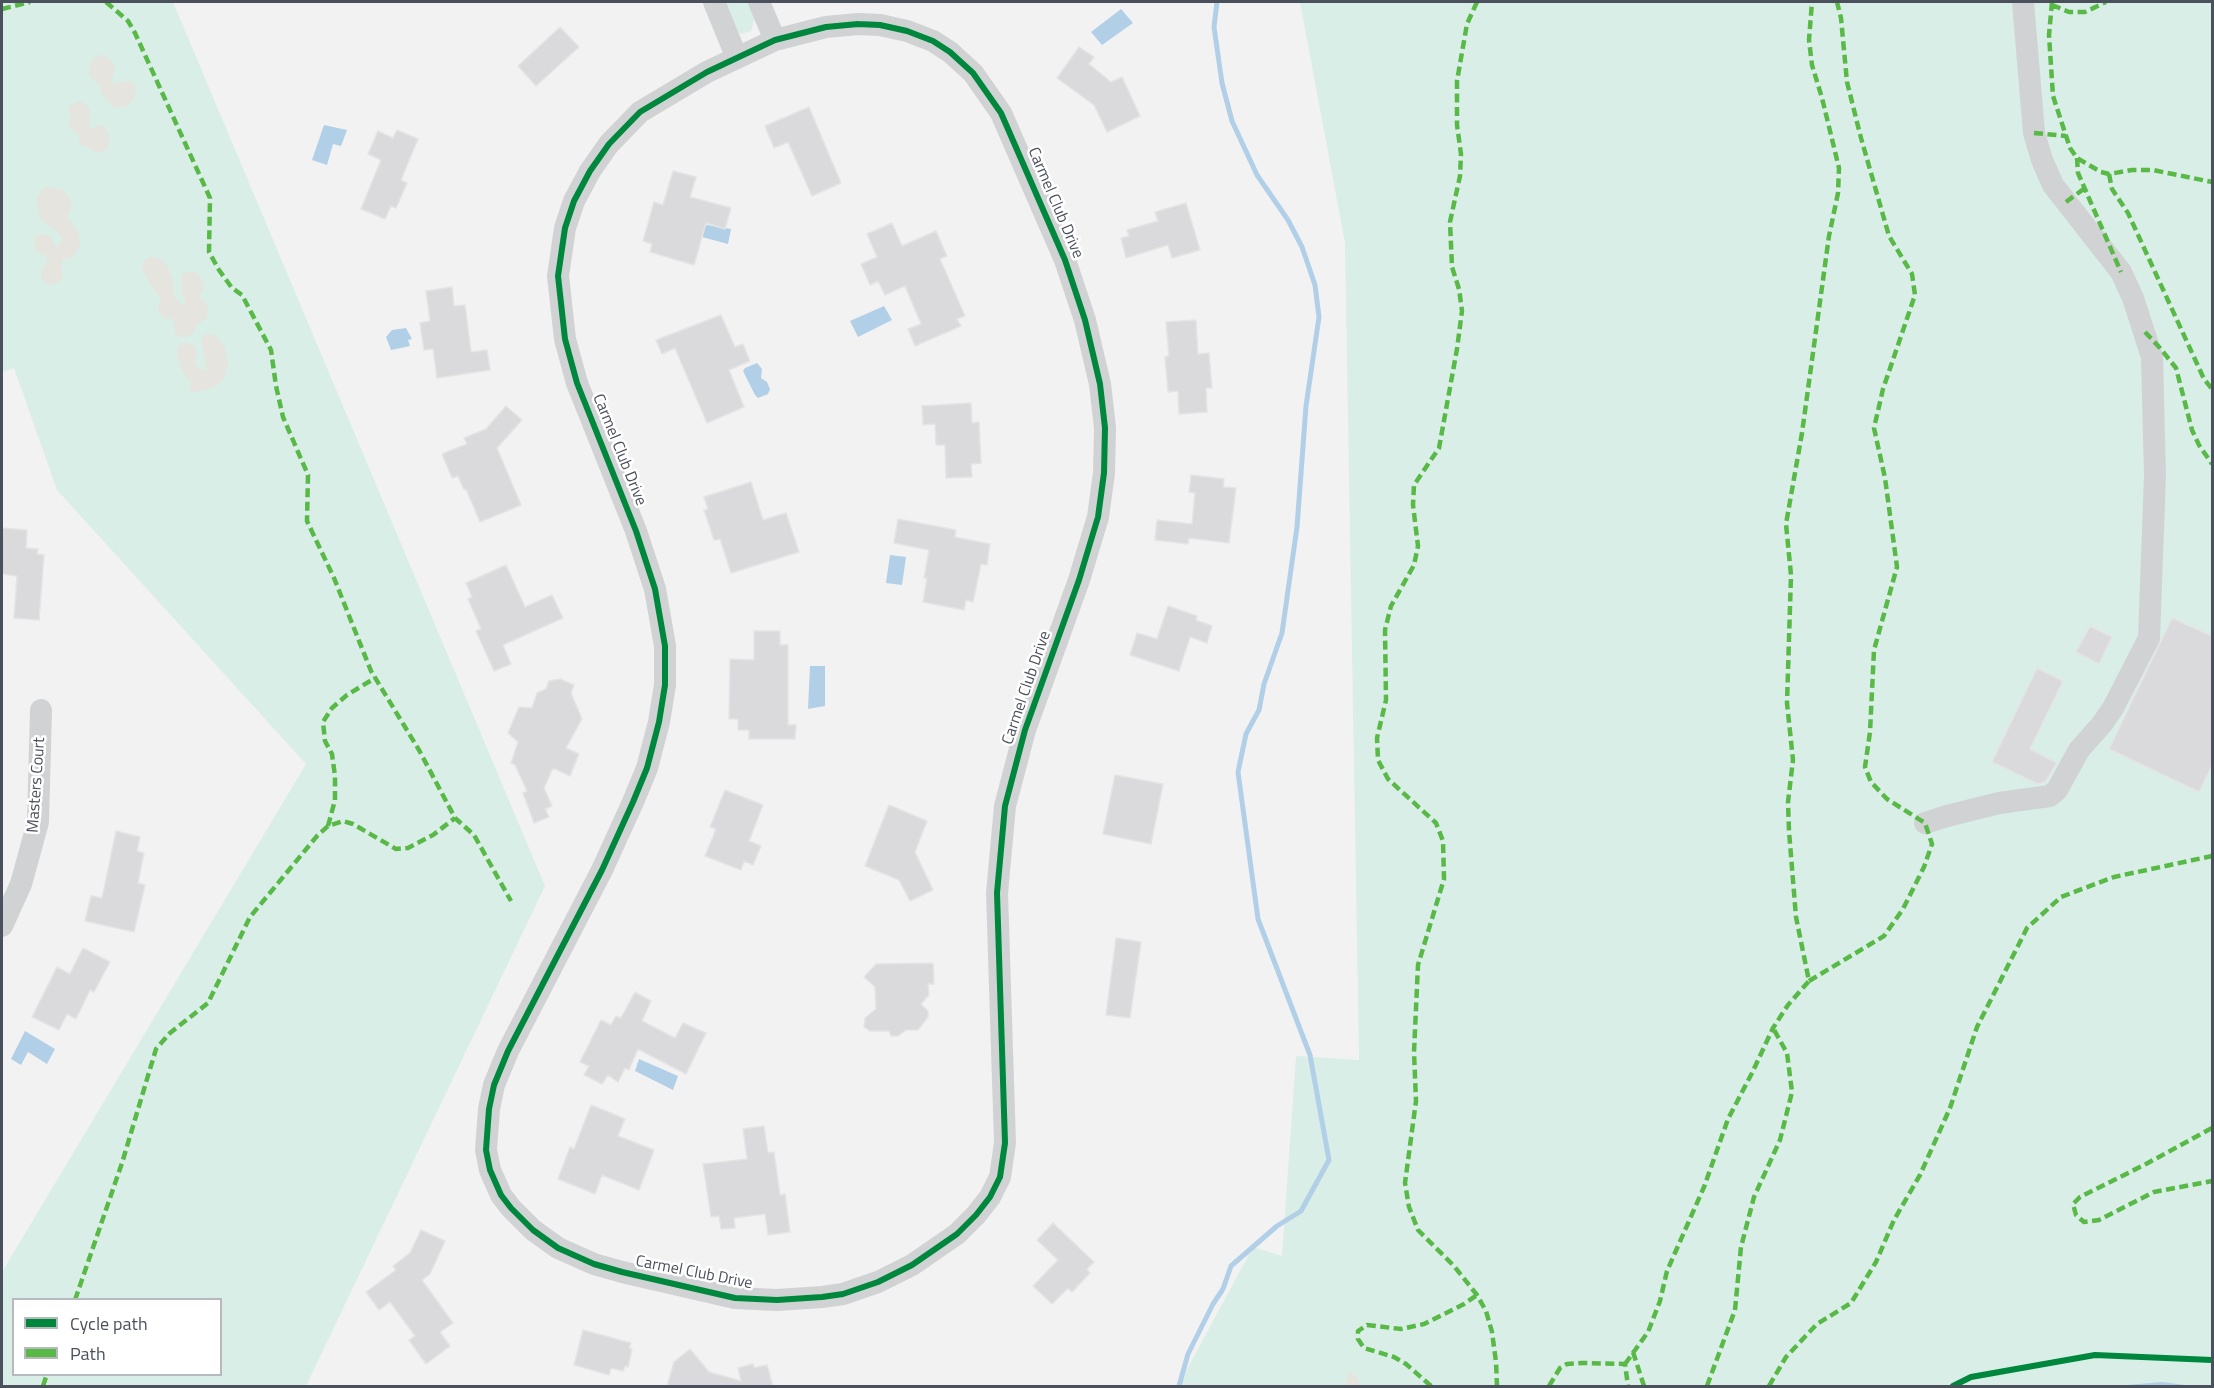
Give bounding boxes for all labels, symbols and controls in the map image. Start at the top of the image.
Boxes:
street label: Carmel Club Drive [1023,145,1087,261]
street label: Carmel Club Drive [588,391,650,509]
street label: Carmel Club Drive [999,629,1055,747]
street label: Masters Court [24,737,50,833]
street label: Carmel Club Drive [634,1252,754,1294]
legend [12,1298,222,1376]
text: Cycle path [70,1310,148,1337]
text: Path [70,1340,106,1367]

